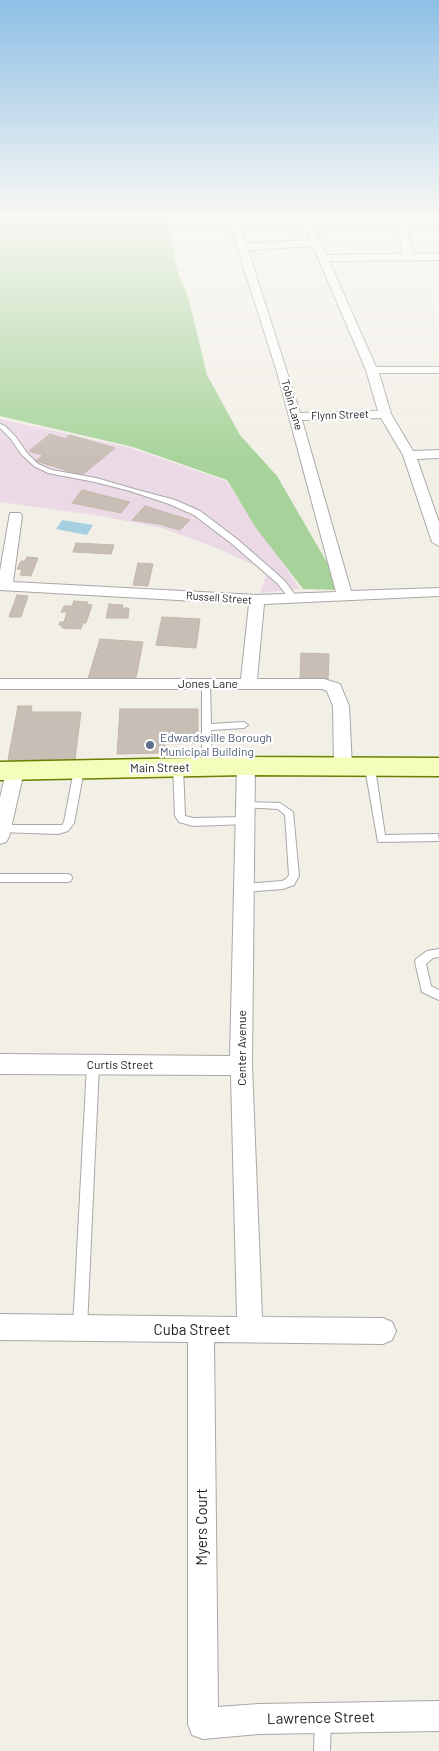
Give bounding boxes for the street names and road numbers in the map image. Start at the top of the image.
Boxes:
street label: Tobin Lane [278,378,306,432]
street label: Flynn Street [311,407,369,423]
street label: Russell Street [186,589,252,607]
street label: Jones Lane [178,677,238,691]
street label: Main Street [130,760,190,776]
street label: Center Avenue [235,1010,249,1086]
street label: Curtis Street [87,1058,153,1072]
street label: Cuba Street [154,1321,230,1339]
street label: Myers Court [193,1488,211,1566]
street label: Lawrence Street [267,1708,375,1728]

